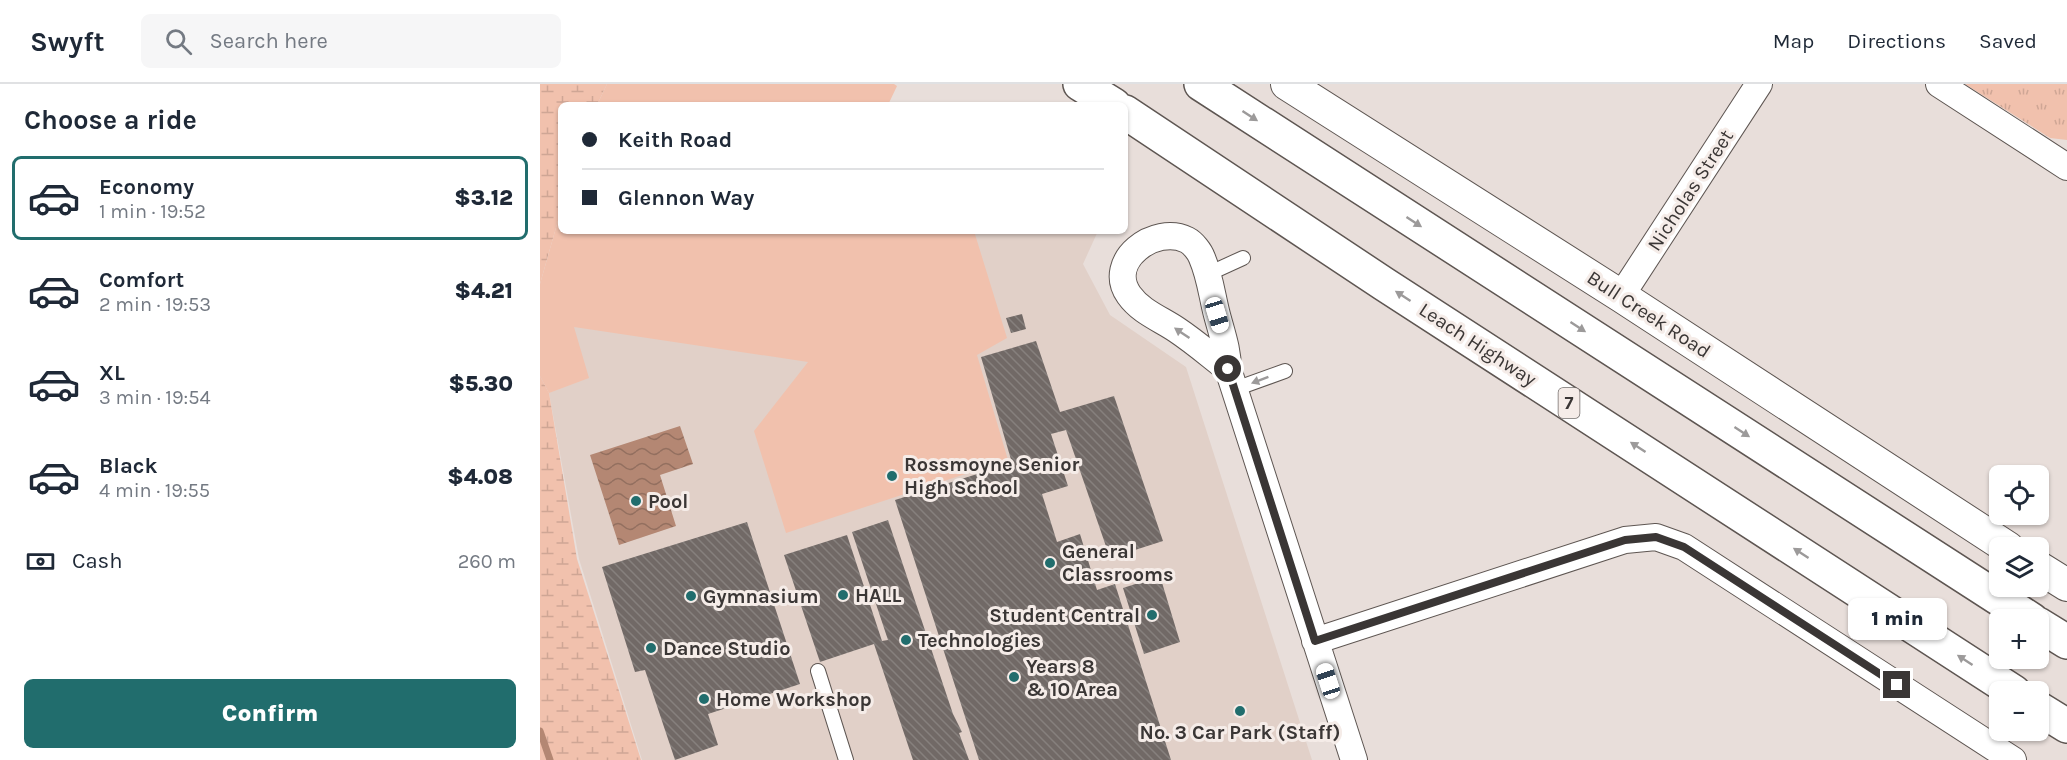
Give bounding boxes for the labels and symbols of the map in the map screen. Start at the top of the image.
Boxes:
one-way arrow [1242,110,1258,121]
street label: Nicholas Street [1643,125,1738,255]
one-way arrow [1406,216,1422,227]
street label: Bull Creek Road [1583,266,1715,363]
one-way arrow [1395,291,1411,302]
car [1203,295,1231,335]
street label: Leach Highway [1415,298,1541,391]
one-way arrow [1570,321,1586,332]
one-way arrow [1174,328,1190,339]
route start [1214,355,1241,382]
one-way arrow [1250,375,1268,385]
road number: 7 [1558,388,1580,418]
one-way arrow [1734,427,1750,438]
one-way arrow [1630,441,1646,453]
place label: Rossmoyne Senior High School [904,453,1079,499]
marker: Rossmoyne Senior High School [885,469,899,483]
place label: Pool [648,490,688,513]
marker: Pool [629,494,643,508]
place label: General Classrooms [1062,540,1174,586]
one-way arrow [1793,548,1809,559]
marker: General Classrooms [1043,556,1057,570]
place label: HALL [855,584,901,607]
place label: Gymnasium [703,585,818,608]
marker: HALL [836,588,850,602]
marker: Gymnasium [684,589,698,603]
callout: 1 min [1848,598,1946,640]
place label: Student Central [989,604,1140,627]
marker: Student Central [1145,608,1159,622]
place label: Technologies [918,629,1041,652]
marker: Technologies [899,633,913,647]
place label: Dance Studio [663,637,790,660]
marker: Dance Studio [644,641,658,655]
one-way arrow [1956,654,1973,665]
place label: Years 8 & 10 Area [1026,655,1118,701]
car [1314,661,1342,701]
marker: Years 8 & 10 Area [1007,670,1021,684]
route end [1883,671,1910,698]
place label: Home Workshop [716,688,872,711]
marker: Home Workshop [697,692,711,706]
marker: No. 3 Car Park (Staff) [1233,704,1247,718]
place label: No. 3 Car Park (Staff) [1140,721,1340,744]

